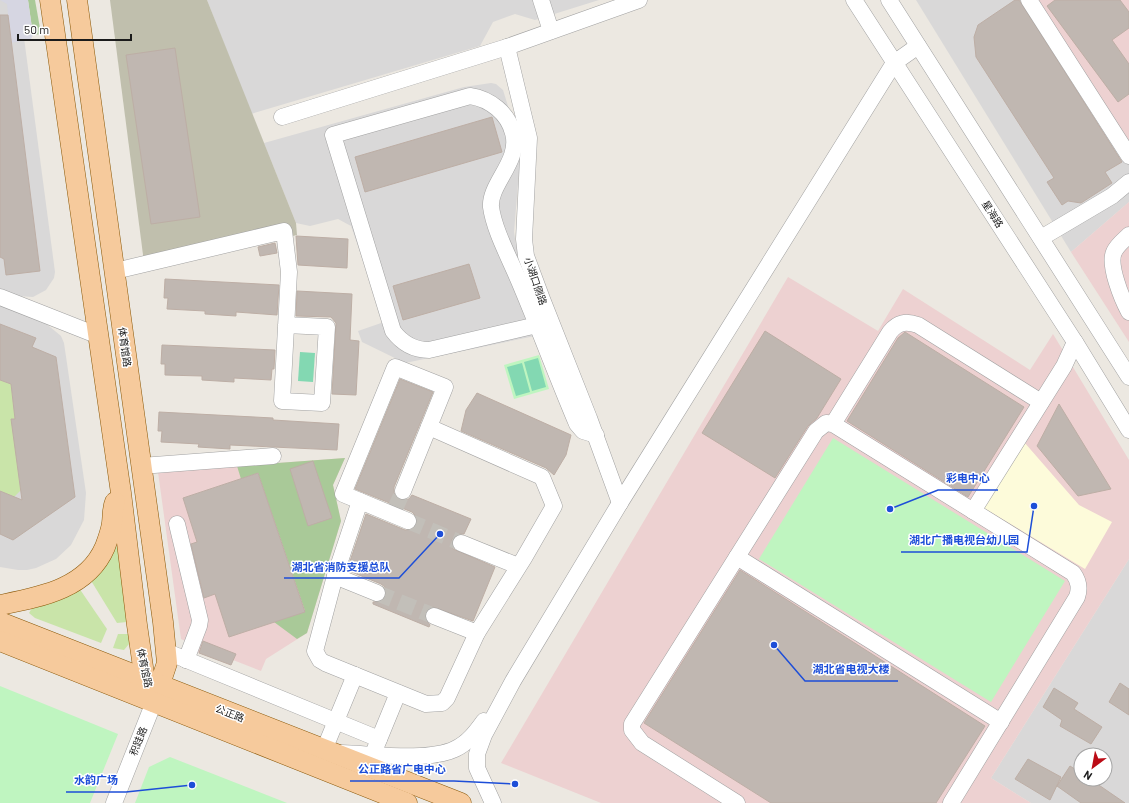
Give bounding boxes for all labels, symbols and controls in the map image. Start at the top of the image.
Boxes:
scale bar [18,16,131,42]
text: 50 m [24,22,49,36]
street label: 星海路 [980,198,1006,230]
street label: 小湖口侧路 [522,255,550,307]
street label: 体育馆路 [116,326,134,368]
callout: 彩电中心 [938,467,998,490]
text: 彩电中心 [946,471,990,484]
callout: 湖北广播电视台幼儿园 [901,529,1027,552]
text: 湖北广播电视台幼儿园 [909,533,1019,546]
callout: 湖北省消防支援总队 [284,555,399,578]
text: 湖北省消防支援总队 [292,560,391,573]
street label: 体育馆路 [135,647,155,689]
callout: 湖北省电视大楼 [805,658,898,681]
text: 湖北省电视大楼 [813,662,890,675]
street label: 公正路 [214,702,246,724]
street label: 积跬路 [127,725,149,757]
north arrow [1073,747,1113,787]
callout: 公正路省广电中心 [350,758,454,781]
text: 公正路省广电中心 [358,762,446,775]
text: N [1081,768,1094,783]
callout: 水韵广场 [66,769,126,792]
text: 水韵广场 [74,773,118,786]

